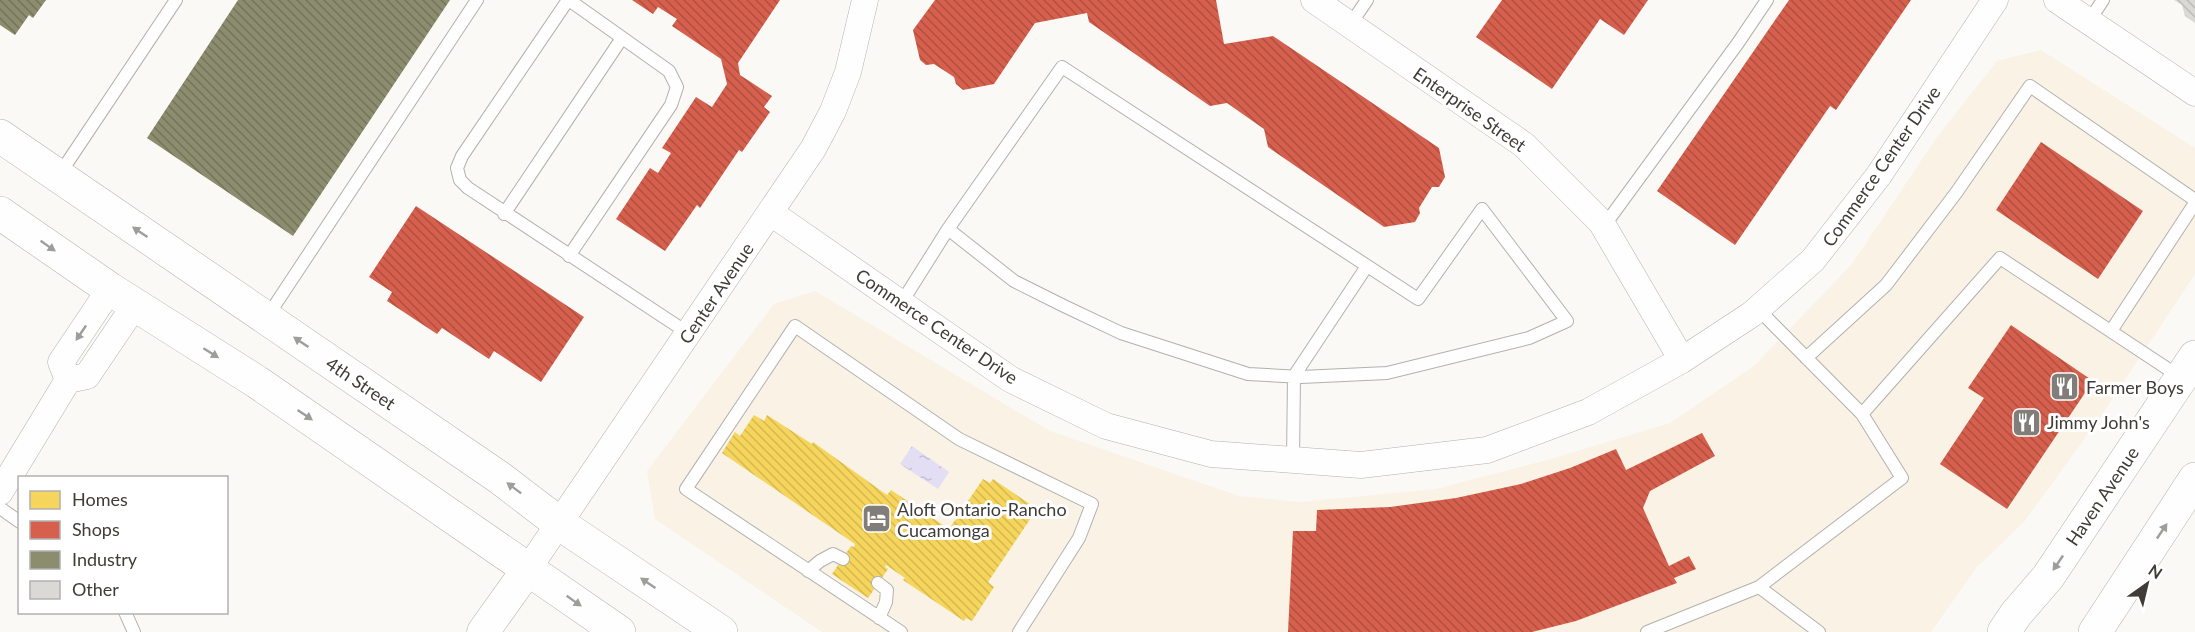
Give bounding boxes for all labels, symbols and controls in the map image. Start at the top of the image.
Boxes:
street label: Enterprise Street [1409,62,1531,156]
street label: Commerce Center Drive [1817,82,1945,250]
one-way arrow [132,227,148,238]
street label: Center Avenue [674,238,758,348]
one-way arrow [40,240,56,252]
street label: Commerce Center Drive [852,264,1022,388]
one-way arrow [75,325,86,342]
one-way arrow [293,337,309,348]
one-way arrow [203,348,219,359]
street label: 4th Street [322,352,400,414]
restaurant icon: Farmer Boys [2049,371,2081,403]
place label: Farmer Boys [2086,376,2184,398]
restaurant icon: Jimmy John's [2010,406,2042,438]
one-way arrow [297,409,313,420]
place label: Jimmy John's [2047,411,2150,433]
street label: Haven Avenue [2061,442,2143,550]
legend [18,476,228,614]
one-way arrow [506,483,521,495]
text: Homes [72,488,128,510]
place label: Aloft Ontario-Rancho Cucamonga [897,498,1067,541]
hotel icon: Aloft Ontario-Rancho Cucamonga [860,503,892,535]
text: Shops [72,518,120,540]
one-way arrow [2156,523,2167,539]
text: Industry [72,548,138,570]
north arrow [2117,554,2177,614]
one-way arrow [2053,555,2064,571]
text: N [2145,560,2166,582]
one-way arrow [641,577,657,589]
text: Other [72,578,119,600]
one-way arrow [565,595,581,607]

